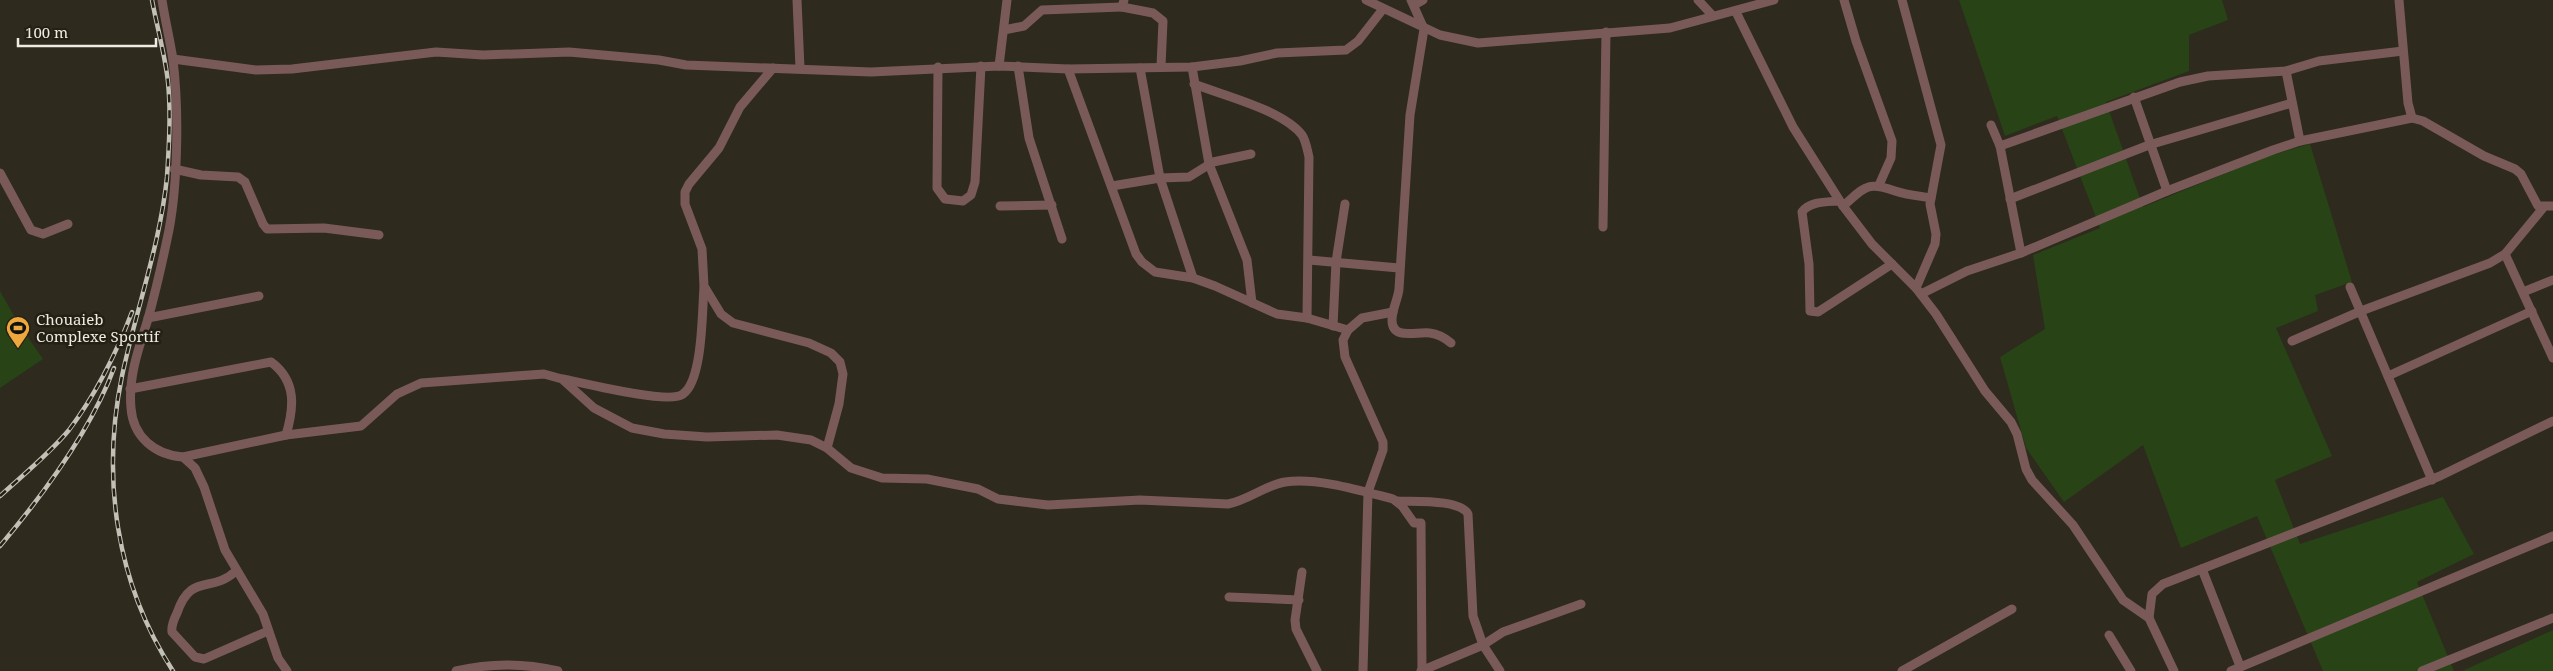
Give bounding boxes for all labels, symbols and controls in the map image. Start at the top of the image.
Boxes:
scale bar [18,15,155,47]
text: 100 m [25,22,68,42]
place label: Chouaieb Complexe Sportif [36,309,161,346]
sports icon: Chouaieb Complexe Sportif [5,315,31,349]

